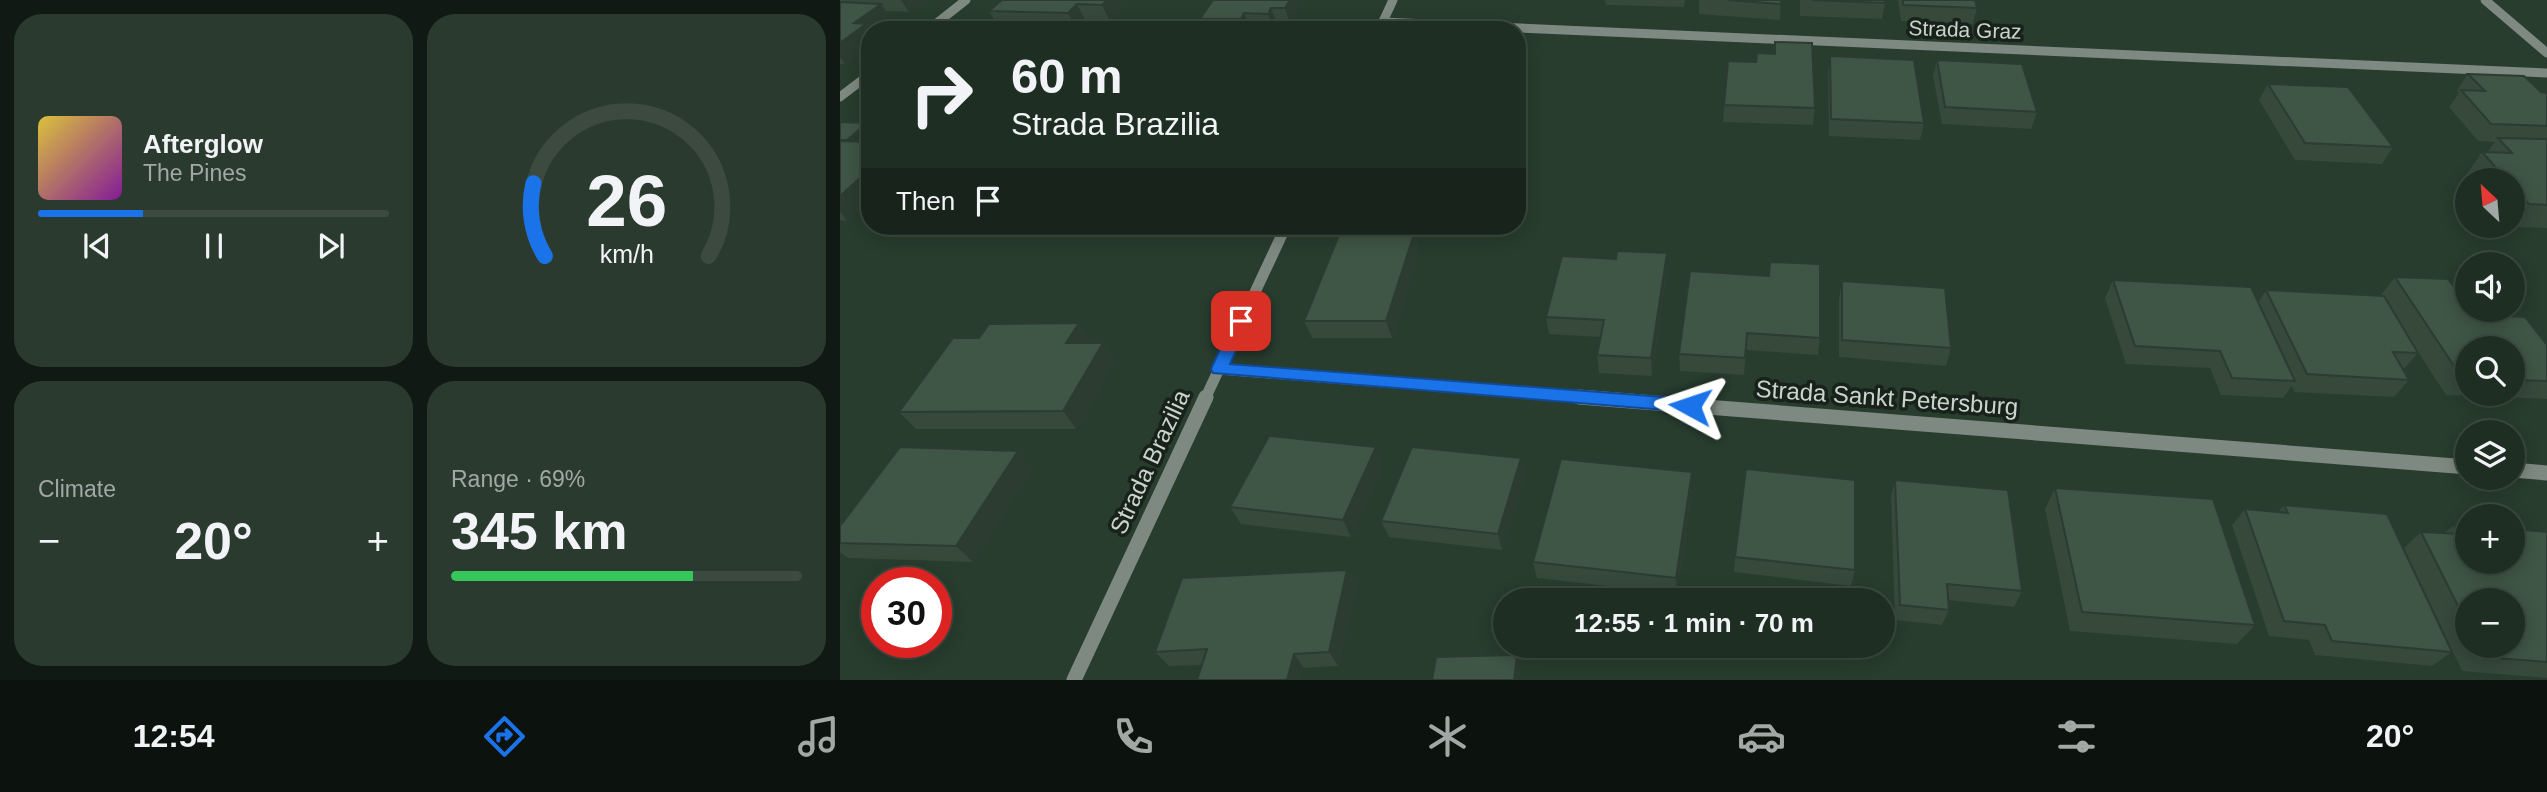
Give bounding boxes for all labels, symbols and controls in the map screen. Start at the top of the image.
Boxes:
street label: Strada Graz [1908,16,2022,43]
icon: right [896,49,987,140]
text: 60 m [1011,49,1123,103]
text: Strada Brazilia [1011,106,1219,142]
text: Afterglow [143,129,263,159]
text: The Pines [143,160,247,186]
text: 26 [586,161,667,242]
north arrow [2455,168,2525,238]
map controls [2455,168,2525,658]
icon: arrive [969,182,1007,220]
text: Then [896,186,955,216]
icon: previous [78,227,116,265]
icon: pause [195,227,233,265]
icon: next [312,227,350,265]
text: km/h [599,240,654,268]
button: sound [2455,252,2525,322]
pin [1211,291,1271,351]
icon: arrive [1222,302,1260,340]
button: search [2455,336,2525,406]
position arrow [1653,369,1727,443]
street label: Strada Sankt Petersburg [1755,375,2019,420]
street label: Strada Brazilia [1104,385,1195,538]
button: layers [2455,420,2525,490]
text: Range · 69% [451,466,585,492]
text: Climate [38,476,116,502]
text: 345 km [451,502,627,560]
button: + [2455,504,2525,574]
text: 20° [174,512,253,570]
text: − [38,520,60,562]
text: + [367,520,389,562]
speed limit sign: 30 [861,567,952,658]
button: − [2455,588,2525,658]
text: 12:55 · 1 min · 70 m [1574,608,1814,638]
icon: directions [480,712,529,761]
icon: music [794,712,843,761]
icon: phone [1109,712,1158,761]
icon: climate [1423,712,1472,761]
icon: car [1737,712,1786,761]
icon: filters [2052,712,2101,761]
text: 12:54 [133,718,215,754]
text: 20° [2366,718,2414,754]

